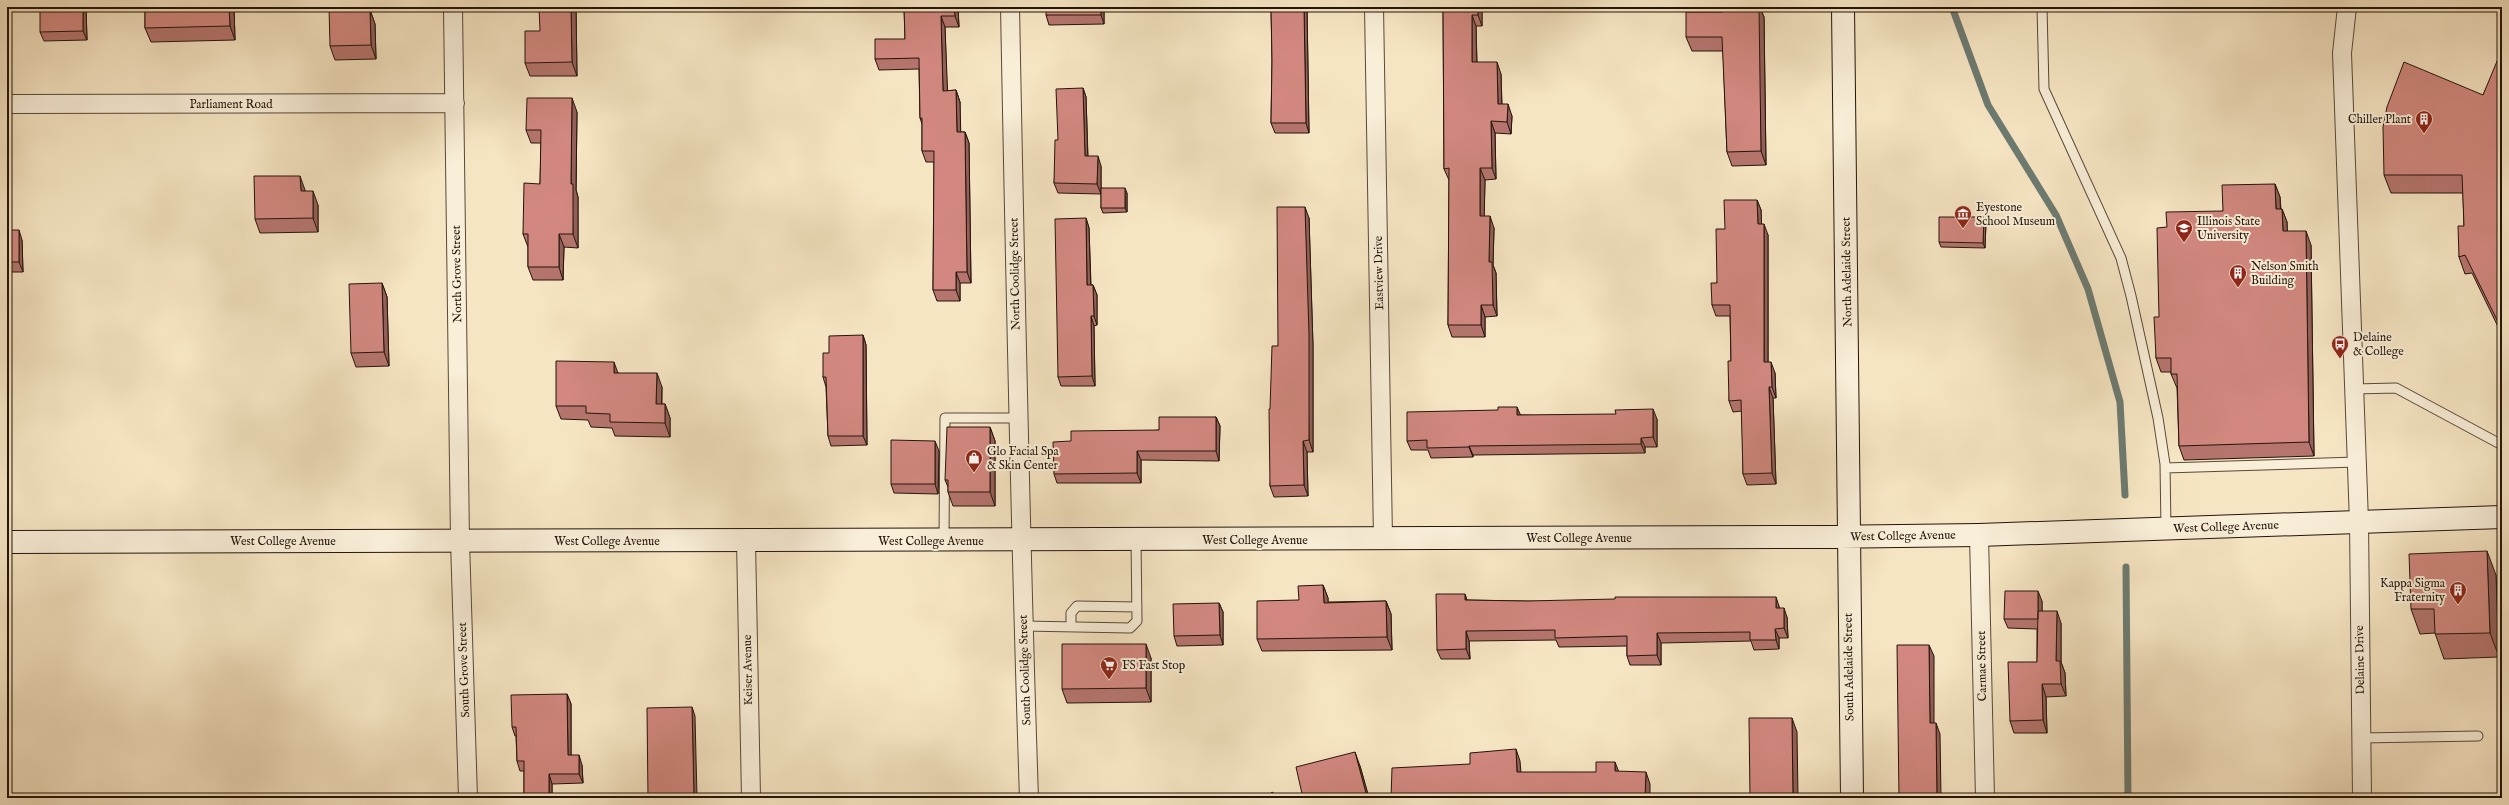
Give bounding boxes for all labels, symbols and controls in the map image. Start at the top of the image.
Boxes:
street label: Parliament Road [189,97,273,112]
building icon: Chiller Plant [2414,109,2434,134]
place label: Chiller Plant [2348,112,2411,127]
place label: Eyestone School Museum [1976,200,2055,229]
museum icon: Eyestone School Museum [1953,204,1973,229]
place label: Illinois State University [2197,214,2260,243]
street label: North Coolidge Street [1007,217,1023,331]
street label: North Adelaide Street [1839,217,1855,327]
school or university icon: Illinois State University [2174,218,2194,243]
street label: North Grove Street [449,225,465,323]
street label: Eastview Drive [1371,235,1387,310]
place label: Nelson Smith Building [2251,259,2319,288]
building icon: Nelson Smith Building [2228,263,2248,288]
place label: Delaine & College [2353,330,2404,359]
bus stop icon: Delaine & College [2330,334,2350,359]
place label: Glo Facial Spa & Skin Center [987,444,1060,473]
shop icon: Glo Facial Spa & Skin Center [964,448,984,473]
street label: West College Avenue [2173,518,2280,536]
street label: West College Avenue [1850,528,1956,544]
street label: West College Avenue [1526,531,1632,546]
street label: West College Avenue [1202,533,1308,548]
street label: West College Avenue [230,534,336,549]
street label: West College Avenue [554,534,660,549]
street label: West College Avenue [878,534,984,549]
place label: Kappa Sigma Fraternity [2380,576,2446,605]
building icon: Kappa Sigma Fraternity [2448,580,2468,605]
street label: South Adelaide Street [1841,613,1857,721]
street label: South Coolidge Street [1016,614,1034,726]
street label: South Grove Street [455,622,473,718]
street label: Delaine Drive [2352,625,2368,695]
street label: Carmae Street [1974,631,1990,701]
street label: Keiser Avenue [740,634,756,706]
supermarket icon: FS Fast Stop [1099,655,1119,680]
place label: FS Fast Stop [1122,658,1186,674]

